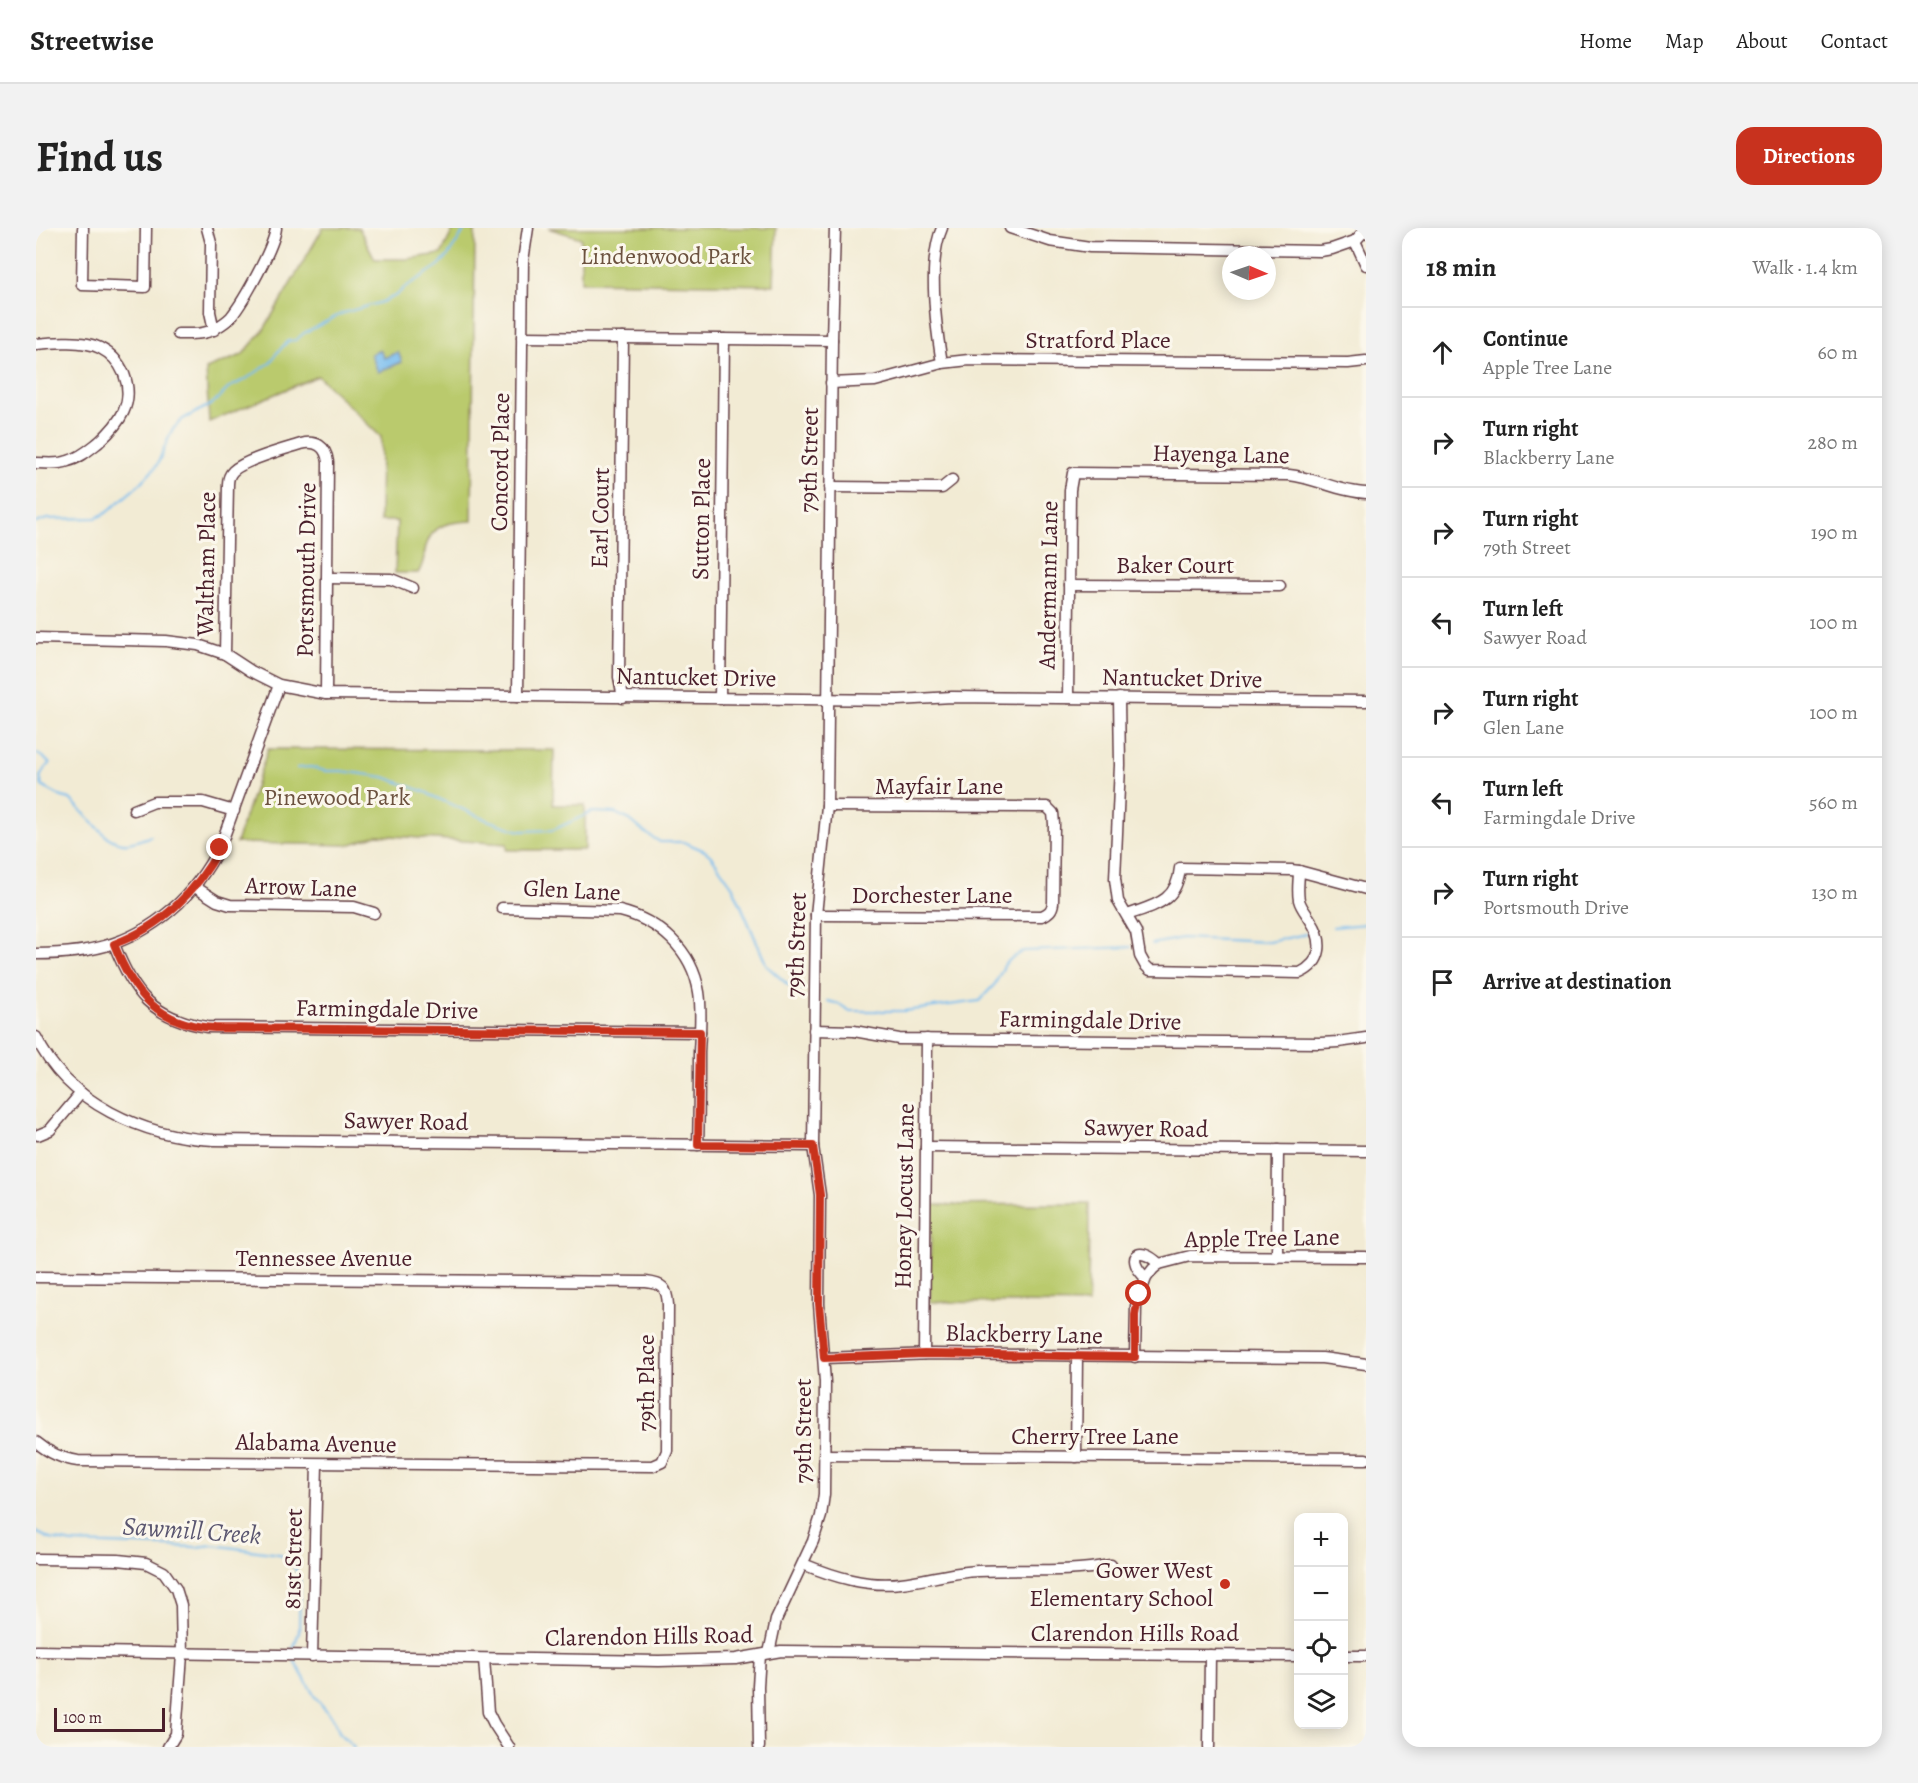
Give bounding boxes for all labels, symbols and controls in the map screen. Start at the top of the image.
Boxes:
text: Streetwise [30,22,154,60]
text: Home [1579,27,1632,55]
text: Map [1665,27,1703,55]
text: About [1736,27,1788,55]
text: Contact [1821,27,1888,55]
button: Directions [1736,127,1882,185]
text: Find us [36,128,163,185]
park label: Lindenwood Park [580,240,752,272]
north arrow [1222,246,1276,300]
text: 18 min [1426,250,1496,285]
text: Walk · 1.4 km [1752,254,1858,281]
street label: Stratford Place [1025,324,1171,356]
text: Continue [1483,324,1568,354]
icon: ahead [1426,336,1459,369]
text: 60 m [1818,339,1858,366]
text: Apple Tree Lane [1483,354,1612,381]
street label: Concord Place [483,392,517,532]
street label: 79th Street [792,407,826,513]
text: Turn right [1483,414,1579,444]
icon: right [1426,426,1459,459]
text: 280 m [1808,429,1858,456]
street label: Hayenga Lane [1152,437,1290,471]
text: Blackberry Lane [1483,444,1615,471]
street label: Sutton Place [684,458,718,580]
street label: Earl Court [583,467,617,569]
street label: Portsmouth Drive [288,482,324,658]
street label: Waltham Place [189,491,223,638]
street label: Andermann Lane [1031,500,1065,671]
text: Turn right [1483,504,1579,534]
icon: right [1426,516,1459,549]
text: 190 m [1811,519,1858,546]
text: 79th Street [1483,534,1571,561]
street label: Baker Court [1116,549,1234,581]
text: Turn left [1483,594,1563,624]
icon: left [1426,606,1459,639]
text: 100 m [1809,609,1858,636]
text: Sawyer Road [1483,624,1587,651]
street label: Nantucket Drive [615,660,777,694]
street label: Nantucket Drive [1101,661,1263,695]
text: Turn right [1483,684,1579,714]
icon: right [1426,696,1459,729]
text: 100 m [1809,699,1858,726]
text: Glen Lane [1483,714,1564,741]
street label: Mayfair Lane [875,770,1003,802]
text: Turn left [1483,774,1563,804]
park label: Pinewood Park [264,781,410,813]
icon: left [1426,786,1459,819]
text: 560 m [1809,789,1858,816]
text: Farmingdale Drive [1483,804,1635,831]
route end [206,834,232,860]
text: Turn right [1483,864,1579,894]
street label: Arrow Lane [243,869,358,905]
street label: Glen Lane [522,871,622,909]
icon: right [1426,876,1459,909]
street label: Dorchester Lane [851,879,1013,911]
text: 130 m [1812,879,1858,906]
street label: 79th Street [778,892,814,998]
text: Portsmouth Drive [1483,894,1629,921]
icon: arrive [1426,966,1459,999]
text: Arrive at destination [1483,967,1672,997]
street label: Farmingdale Drive [295,991,479,1027]
street label: Farmingdale Drive [998,1002,1182,1038]
street label: Honey Locust Lane [886,1103,922,1289]
street label: Sawyer Road [343,1104,469,1138]
street label: Sawyer Road [1083,1111,1209,1145]
street label: Apple Tree Lane [1183,1221,1340,1255]
street label: Tennessee Avenue [236,1242,412,1274]
route start [1125,1280,1151,1306]
street label: Blackberry Lane [945,1317,1103,1351]
street label: 79th Place [630,1334,662,1432]
street label: 79th Street [787,1378,819,1484]
street label: Cherry Tree Lane [1011,1420,1179,1452]
street label: Alabama Avenue [234,1426,397,1460]
water label: Sawmill Creek [121,1508,262,1553]
street label: 81st Street [276,1508,310,1610]
map controls [1294,1513,1348,1729]
button: + [1294,1513,1348,1567]
place label: Gower West Elementary School [1029,1554,1213,1614]
button: − [1294,1567,1348,1621]
marker: Gower West Elementary School [1218,1577,1232,1591]
street label: Clarendon Hills Road [1031,1617,1239,1649]
street label: Clarendon Hills Road [545,1618,754,1654]
button: locate [1294,1621,1348,1675]
button: layers [1294,1675,1348,1729]
scale bar [54,1705,165,1732]
text: 100 m [63,1707,102,1729]

